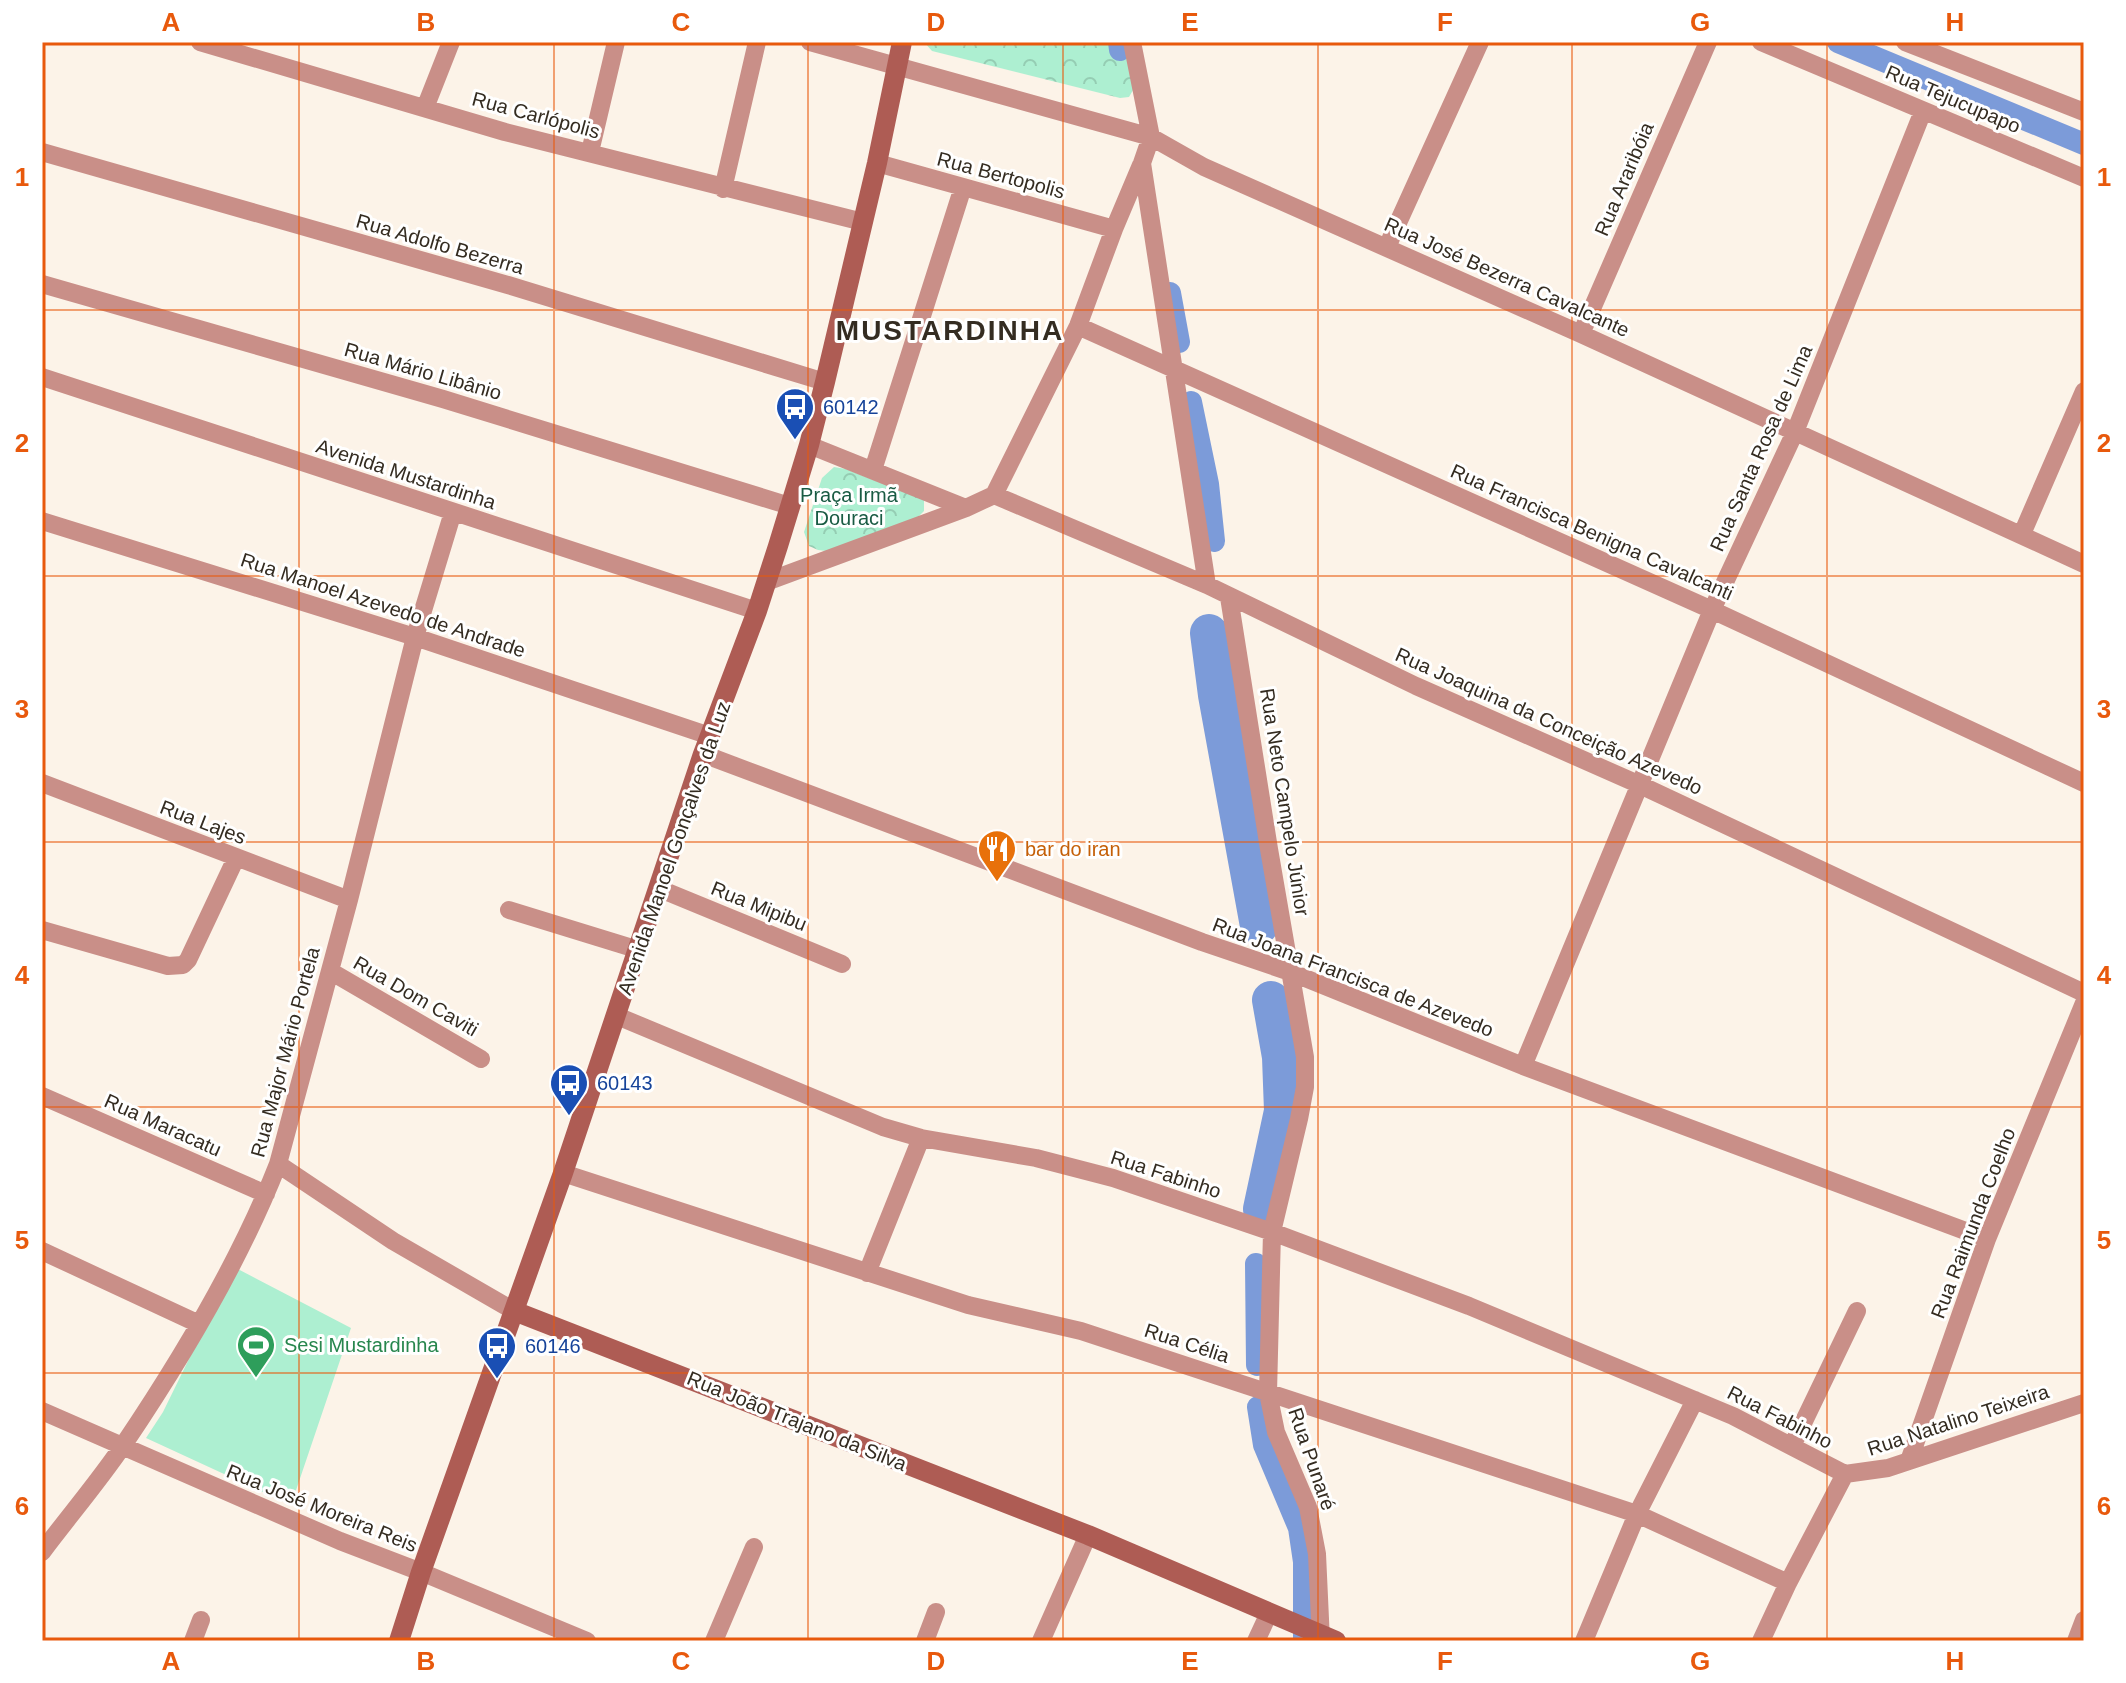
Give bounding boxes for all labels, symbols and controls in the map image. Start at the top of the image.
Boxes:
text: A [162,7,181,37]
text: B [417,7,435,37]
text: C [672,7,691,37]
text: D [927,7,945,37]
text: E [1181,7,1199,37]
text: F [1437,7,1453,37]
text: G [1690,7,1710,37]
text: H [1946,7,1964,37]
street label: Rua Tejucupapo [1882,61,2024,137]
street label: Rua Carlópolis [470,87,602,143]
street label: Rua Araribóia [1590,118,1658,239]
street label: Rua Bertopolis [935,147,1067,203]
text: 1 [15,162,29,192]
text: 1 [2097,162,2111,192]
street label: Rua Adolfo Bezerra [354,210,527,279]
street label: Rua José Bezerra Cavalcante [1381,213,1633,341]
district label: MUSTARDINHA [836,315,1064,346]
street label: Rua Mário Libânio [342,338,504,404]
street label: Rua Santa Rosa de Lima [1706,341,1817,555]
bus stop icon: 60142 [774,386,816,441]
place label: 60142 [823,396,879,418]
text: 2 [15,428,29,458]
text: 2 [2097,428,2111,458]
street label: Avenida Mustardinha [313,435,499,514]
street label: Rua Francisca Benigna Cavalcanti [1447,460,1737,604]
park label: Praça Irmã Douraci [800,484,899,529]
street label: Rua Manoel Azevedo de Andrade [238,548,528,662]
street label: Rua Joaquina da Conceição Azevedo [1392,643,1706,799]
street label: Rua Neto Campelo Júnior [1256,687,1314,918]
text: 3 [15,694,29,724]
text: 3 [2097,694,2111,724]
street label: Avenida Manoel Gonçalves da Luz [613,698,735,998]
street label: Rua Lajes [157,796,249,848]
restaurant icon: bar do iran [976,828,1018,883]
place label: bar do iran [1025,838,1121,860]
street label: Rua Mipibu [708,877,810,935]
street label: Rua Joana Francisca de Azevedo [1209,913,1497,1041]
street label: Rua Major Mário Portela [246,944,324,1160]
street label: Rua Dom Caviti [350,951,482,1041]
text: 4 [15,960,30,990]
text: 4 [2097,960,2112,990]
bus stop icon: 60143 [548,1062,590,1117]
place label: 60143 [597,1072,653,1094]
street label: Rua Maracatu [101,1089,225,1161]
street label: Rua Raimunda Coelho [1926,1125,2020,1321]
street label: Rua Fabinho [1108,1146,1224,1202]
text: 5 [15,1225,29,1255]
text: 5 [2097,1225,2111,1255]
street label: Rua Célia [1142,1319,1233,1367]
sports icon: Sesi Mustardinha [235,1324,277,1379]
bus stop icon: 60146 [476,1325,518,1380]
place label: Sesi Mustardinha [284,1334,439,1356]
place label: 60146 [525,1335,581,1357]
street label: Rua João Trajano da Silva [684,1367,911,1475]
street label: Rua Natalino Teixeira [1864,1380,2052,1460]
street label: Rua Fabinho [1724,1381,1836,1453]
street label: Rua Punaré [1284,1405,1340,1513]
street label: Rua José Moreira Reis [224,1460,420,1556]
text: 6 [15,1491,29,1521]
text: 6 [2097,1491,2111,1521]
text: A [162,1646,181,1676]
text: B [417,1646,435,1676]
text: C [672,1646,691,1676]
text: D [927,1646,945,1676]
text: E [1181,1646,1199,1676]
text: F [1437,1646,1453,1676]
text: G [1690,1646,1710,1676]
text: H [1946,1646,1964,1676]

